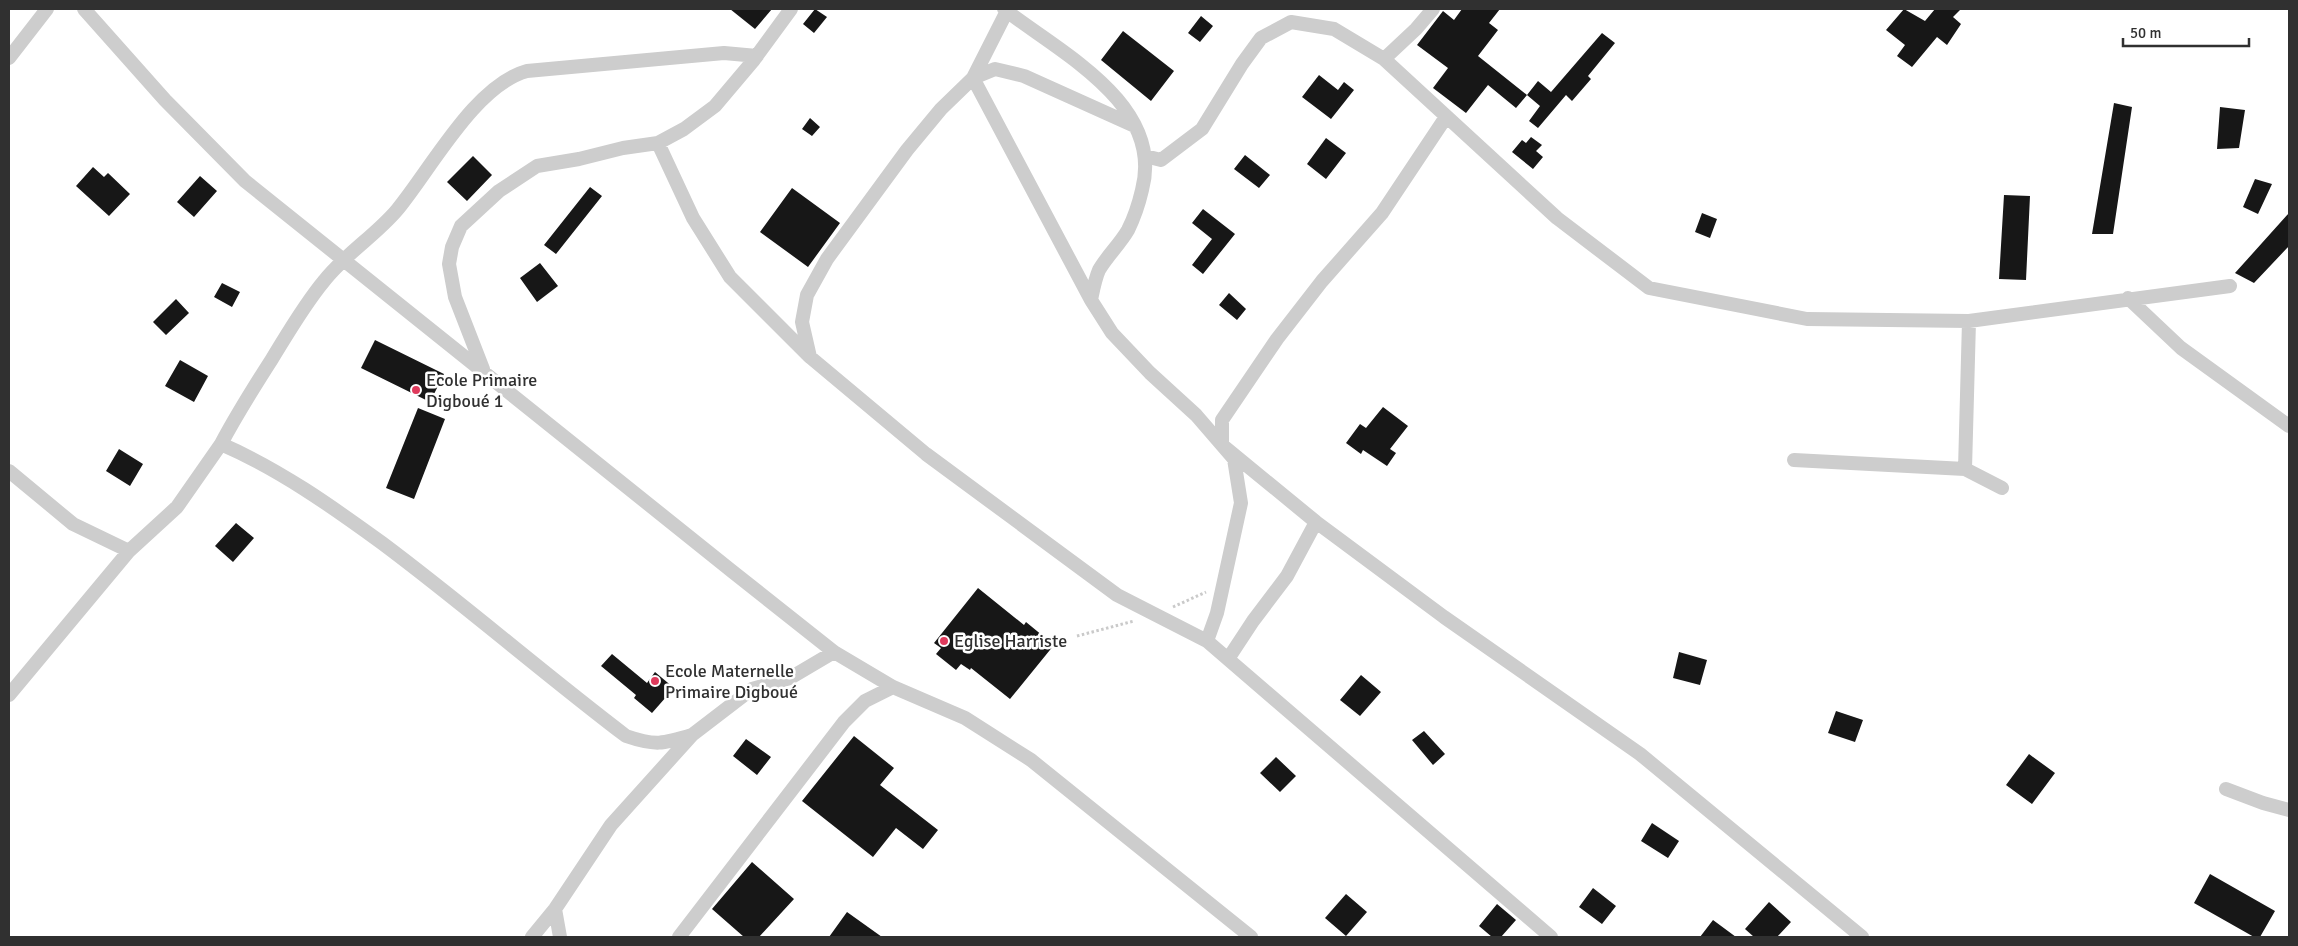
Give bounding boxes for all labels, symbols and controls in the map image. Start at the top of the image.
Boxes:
scale bar [2123,15,2249,47]
text: 50 m [2130,24,2161,42]
place label: Ecole Primaire Digboué 1 [426,369,537,412]
marker: Ecole Primaire Digboué 1 [410,384,422,396]
place label: Eglise Harriste [954,630,1067,652]
marker: Eglise Harriste [938,635,950,647]
place label: Ecole Maternelle Primaire Digboué [665,660,798,703]
marker: Ecole Maternelle Primaire Digboué [649,675,661,687]

